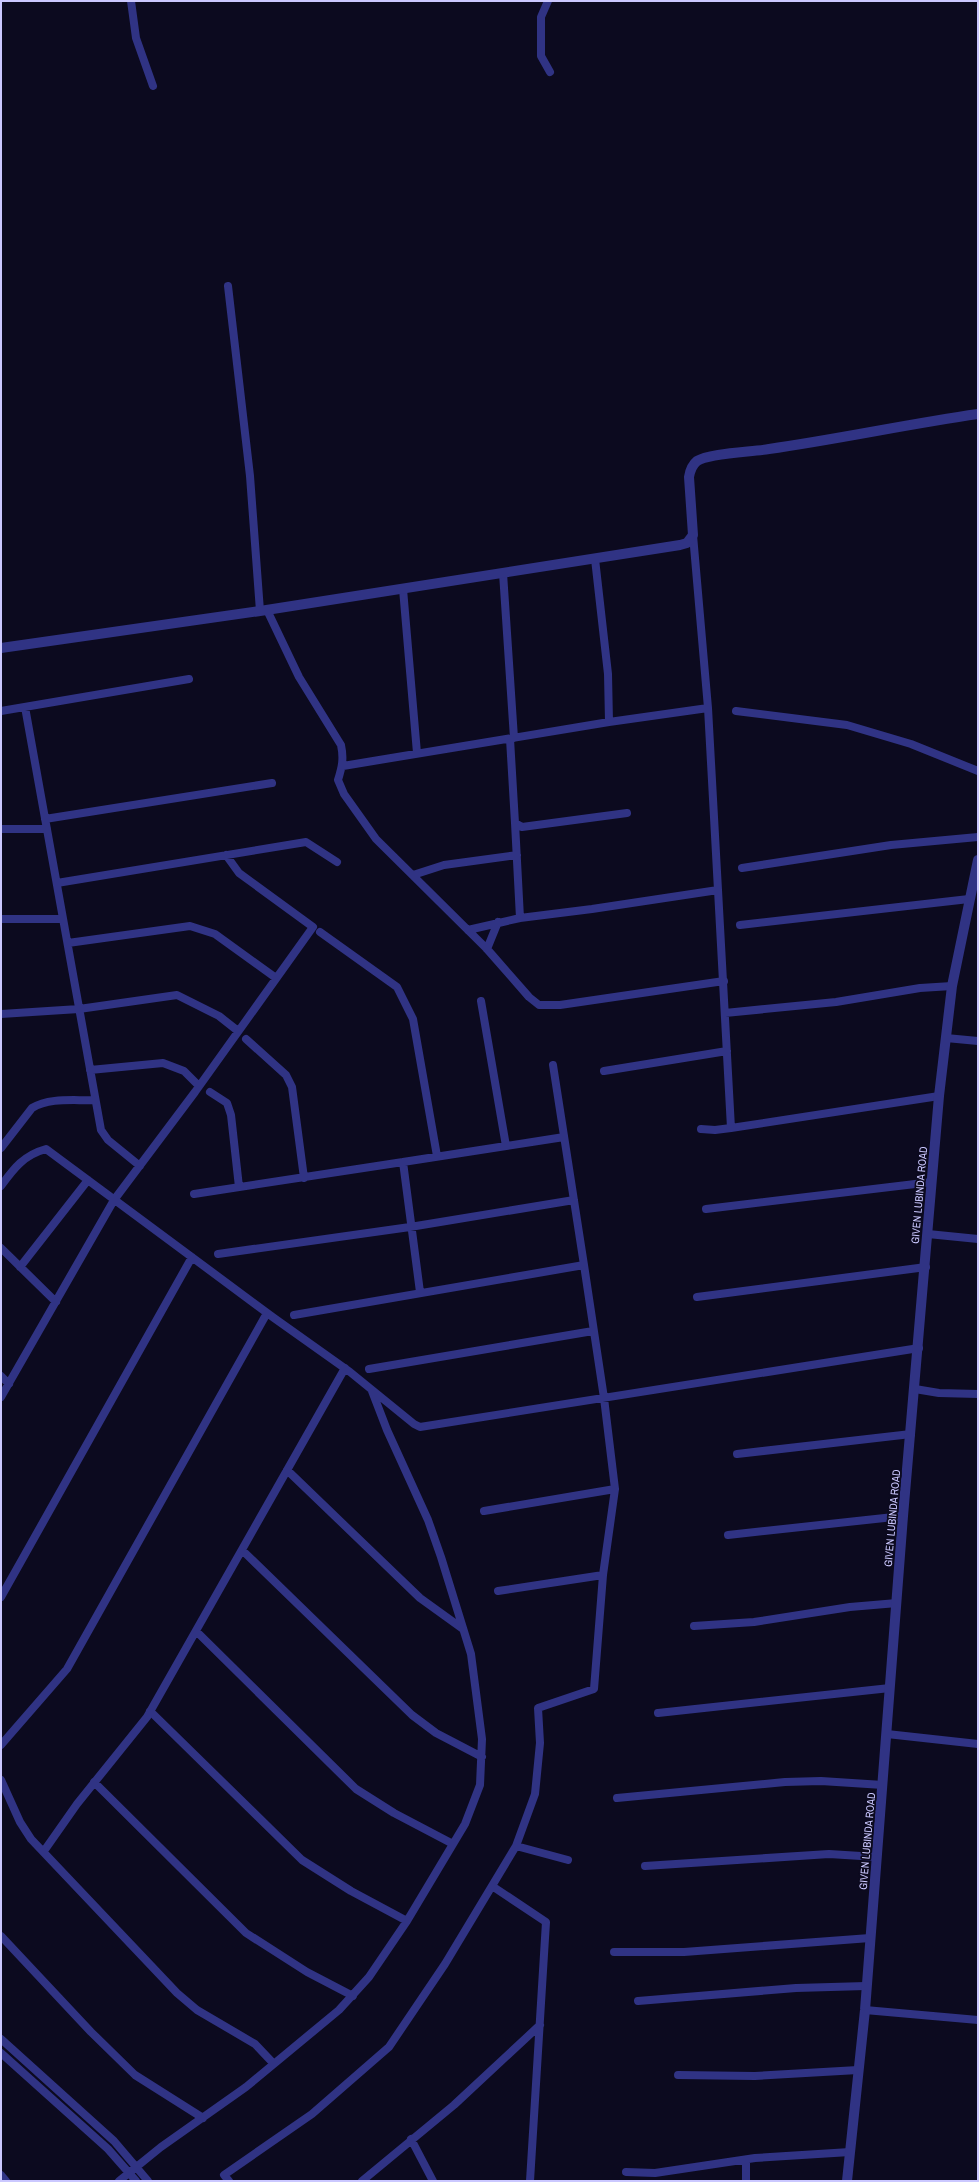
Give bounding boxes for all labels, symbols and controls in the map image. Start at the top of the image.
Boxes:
street label: GIVEN LUBINDA ROAD [908,1146,930,1244]
street label: GIVEN LUBINDA ROAD [881,1469,903,1567]
street label: GIVEN LUBINDA ROAD [856,1792,878,1890]

